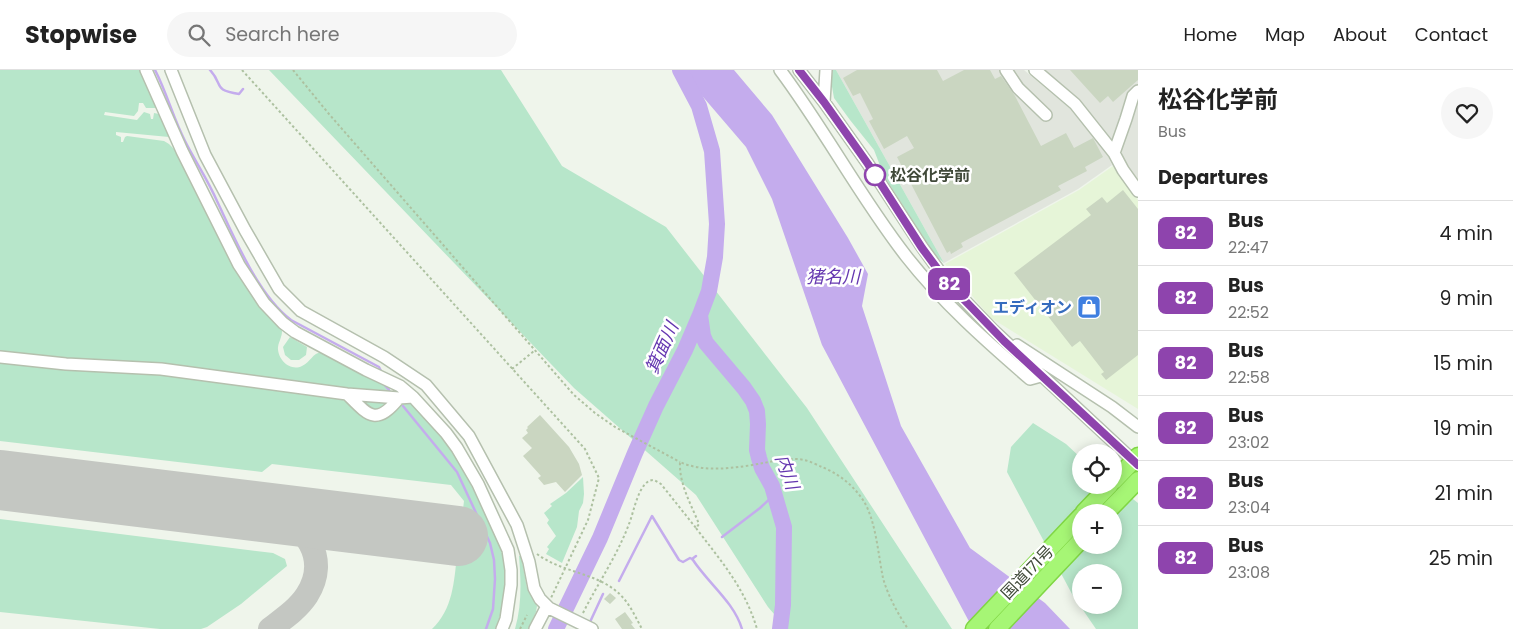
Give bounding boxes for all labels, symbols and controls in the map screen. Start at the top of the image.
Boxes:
search box [167,12,517,57]
text: Stopwise [25,18,137,51]
icon: search [185,21,213,49]
text: Search here [225,21,340,48]
text: Home [1183,22,1237,47]
text: Map [1265,22,1305,47]
text: About [1333,22,1387,47]
text: Contact [1415,22,1488,47]
text: 松谷化学前 [1158,83,1278,116]
button: heart [1441,87,1493,139]
text: Bus [1158,120,1186,143]
marker: 松谷化学前 [864,164,886,186]
place label: 松谷化学前 [890,164,970,187]
text: Departures [1158,164,1268,191]
text: Bus [1228,207,1264,234]
text: 82 [1175,220,1196,245]
text: 4 min [1440,220,1493,247]
text: 22:47 [1228,236,1269,259]
water label: 猪名川 [806,264,862,289]
line badge: 82 [926,268,972,300]
text: 82 [938,271,960,296]
text: Bus [1228,272,1264,299]
text: 82 [1175,285,1196,310]
text: 9 min [1440,285,1493,312]
shop icon: エディオン [1076,294,1102,320]
place label: エディオン [993,296,1072,319]
text: 22:52 [1228,301,1269,324]
water label: 箕面川 [639,316,685,378]
text: Bus [1228,337,1264,364]
text: 82 [1175,350,1196,375]
text: 15 min [1434,350,1493,377]
text: 22:58 [1228,366,1270,389]
text: Bus [1228,402,1264,429]
text: 82 [1175,415,1196,440]
text: 19 min [1433,415,1493,442]
text: 23:02 [1228,431,1269,454]
map controls [1072,444,1122,614]
button: locate [1072,444,1122,494]
water label: 内川 [770,451,806,495]
text: Bus [1228,467,1264,494]
text: 82 [1175,480,1196,505]
text: 21 min [1435,480,1493,507]
text: 23:04 [1228,496,1270,519]
button: + [1072,504,1122,554]
text: Bus [1228,532,1264,559]
street label: 国道171号 [996,540,1059,604]
text: 82 [1175,545,1196,570]
text: 25 min [1429,545,1493,572]
text: 23:08 [1228,561,1270,584]
button: − [1072,564,1122,614]

